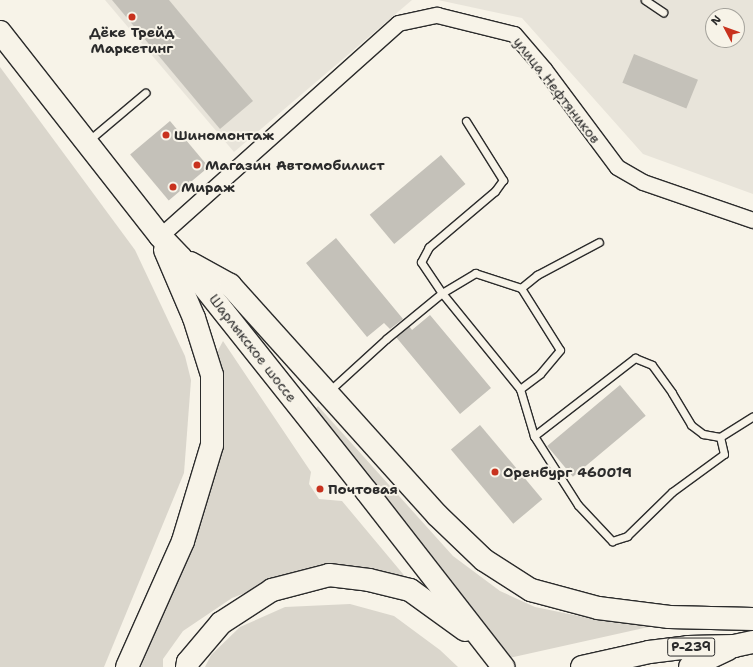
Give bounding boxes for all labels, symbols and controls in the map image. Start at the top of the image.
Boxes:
north arrow [705,8,745,48]
marker: Дёке Трейд Маркетинг [127,12,137,22]
text: N [708,12,725,29]
place label: Дёке Трейд Маркетинг [89,24,175,56]
street label: улица Нефтяников [510,33,604,147]
place label: Шиномонтаж [174,127,274,143]
marker: Шиномонтаж [161,130,171,140]
place label: Магазин Автомобилист [205,157,385,173]
marker: Магазин Автомобилист [192,160,202,170]
place label: Мираж [181,179,235,195]
marker: Мираж [168,182,178,192]
street label: Шарлыкское шоссе [206,291,300,405]
place label: Оренбург 460019 [503,464,632,480]
marker: Оренбург 460019 [490,467,500,477]
place label: Почтовая [328,481,398,497]
marker: Почтовая [315,484,325,494]
road number: Р-239 [667,636,715,658]

